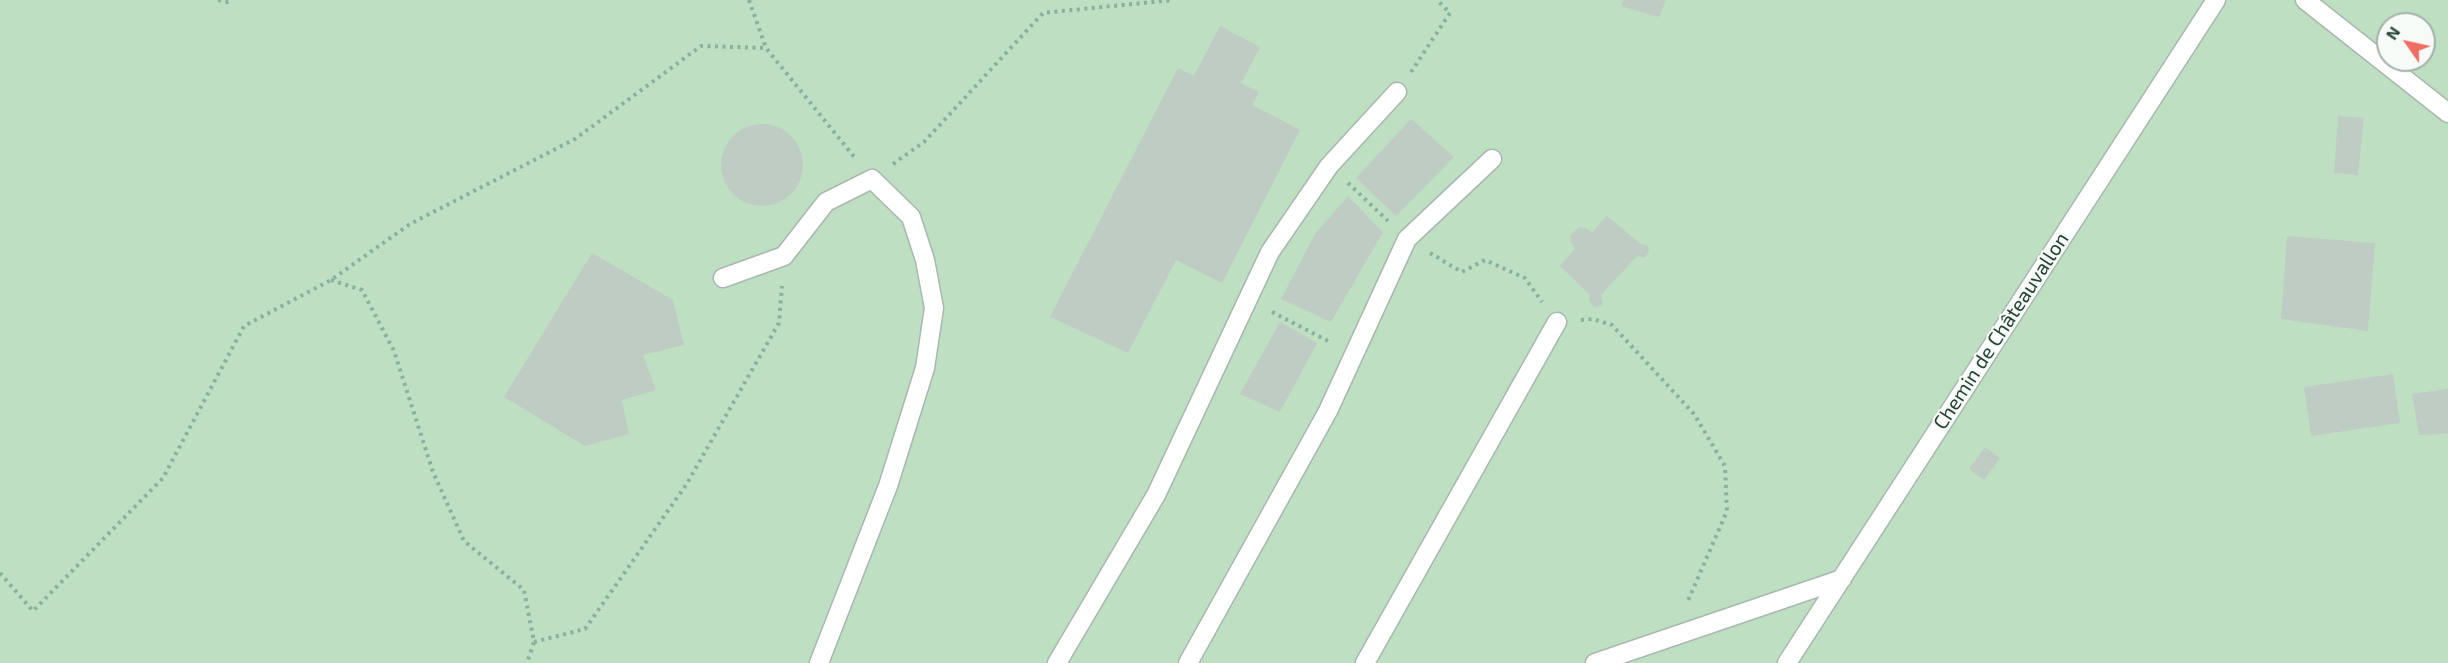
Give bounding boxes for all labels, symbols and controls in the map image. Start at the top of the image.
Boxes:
north arrow [2376,12,2436,72]
text: N [2381,23,2403,43]
street label: Chemin de Châteauvallon [1928,228,2074,434]

